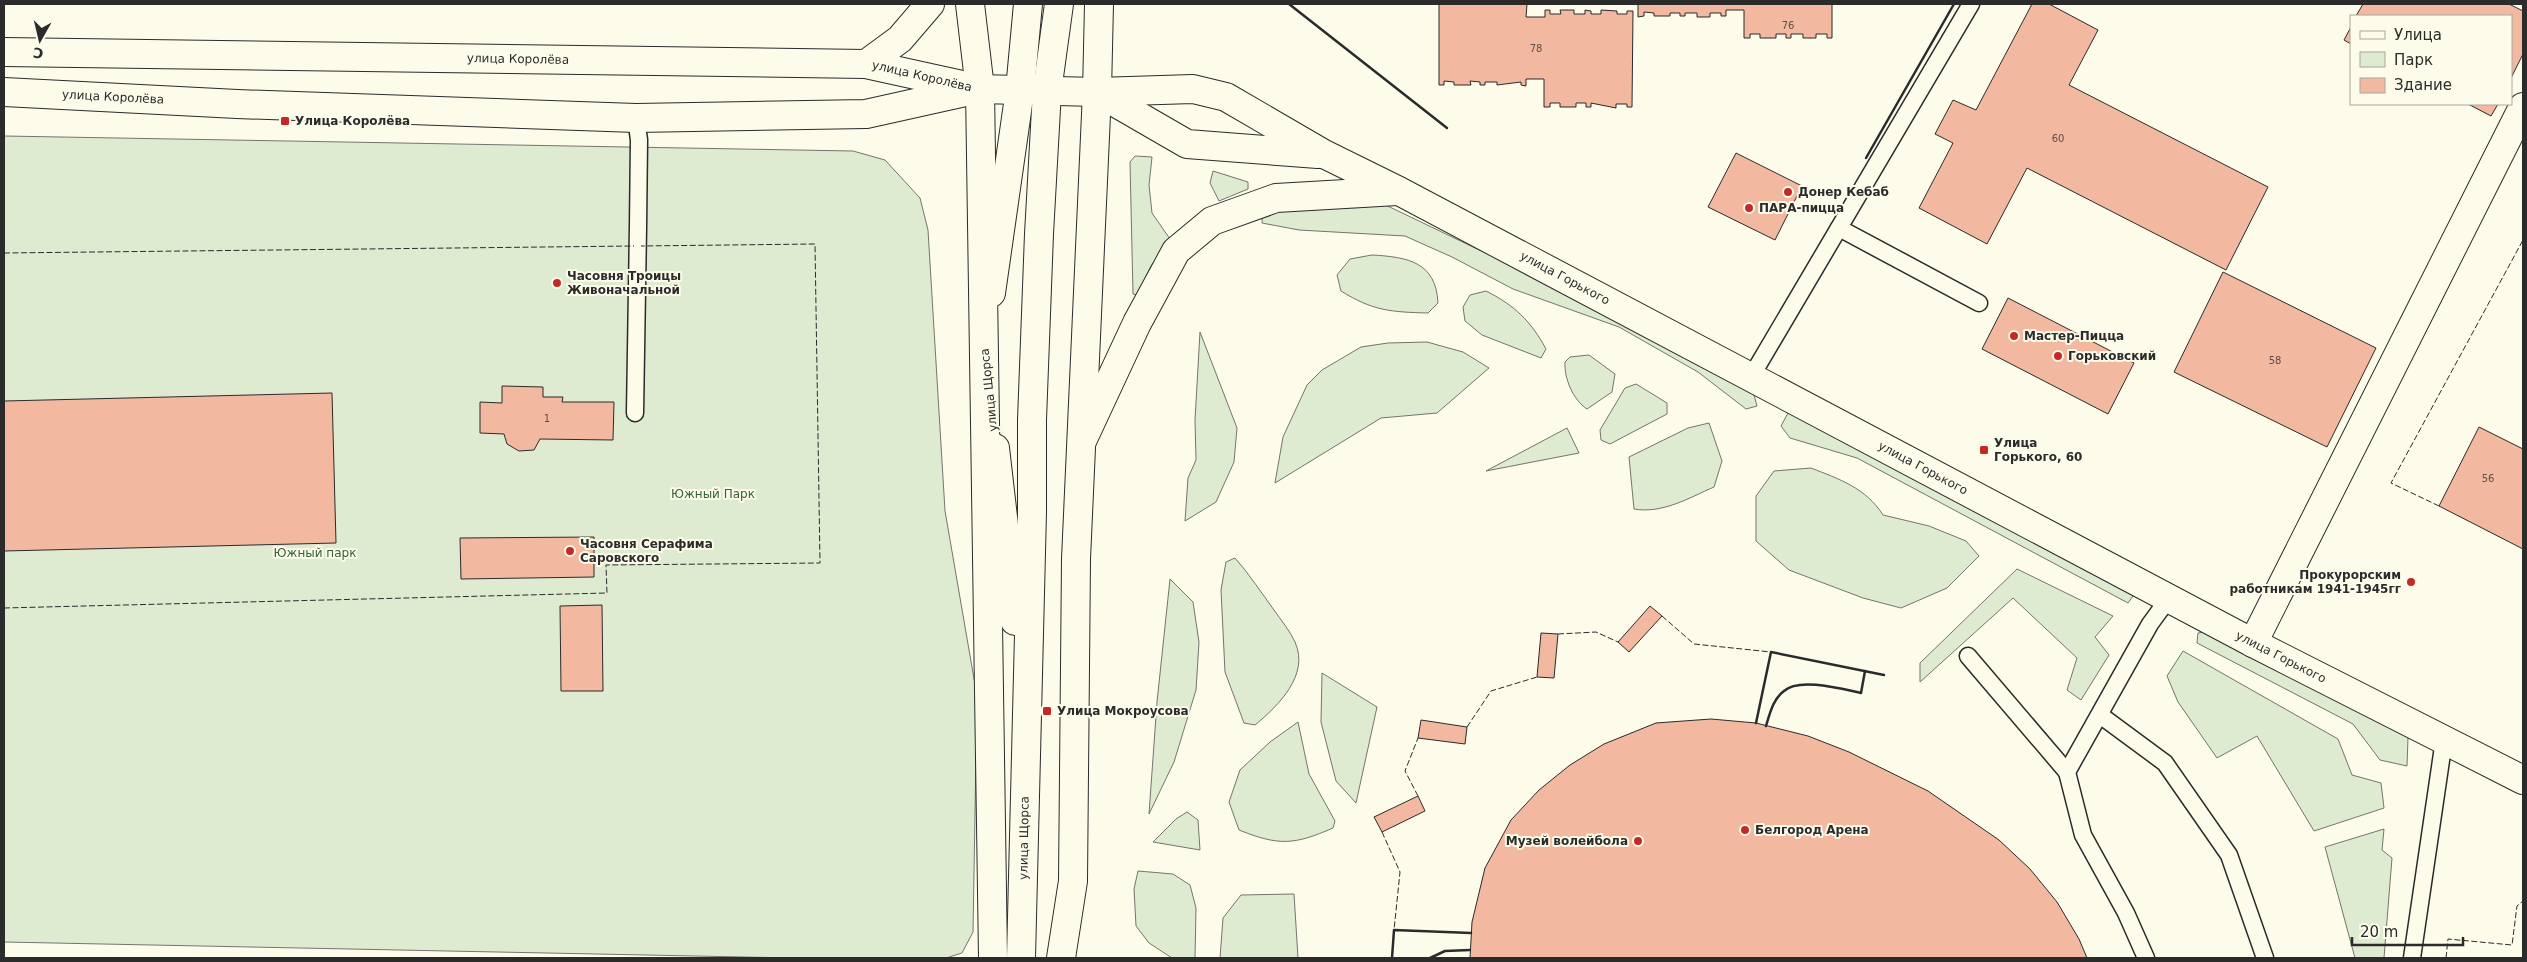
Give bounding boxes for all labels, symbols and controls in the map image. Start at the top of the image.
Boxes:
north arrow [15,15,65,65]
legend [2350,15,2512,105]
house number: 76 [1782,20,1794,31]
text: Улица [2394,26,2442,44]
house number: 78 [1530,43,1542,54]
text: С [32,44,44,62]
street label: улица Королёва [467,51,569,67]
text: Парк [2394,51,2433,69]
street label: улица Королёва [871,58,973,94]
text: Здание [2394,76,2452,94]
street label: улица Королёва [62,87,164,107]
place label: Улица Королёва [295,114,410,128]
marker: Улица Королёва [279,115,291,127]
house number: 60 [2052,133,2064,144]
place label: Донер Кебаб [1798,185,1889,199]
marker: Донер Кебаб [1782,186,1794,198]
place label: ПАРА-пицца [1759,201,1844,215]
marker: ПАРА-пицца [1743,202,1755,214]
street label: улица Горького [1518,248,1612,308]
place label: Часовня Троицы Живоначальной [567,269,681,297]
marker: Часовня Троицы Живоначальной [551,277,563,289]
place label: Мастер-Пицца [2024,329,2124,343]
marker: Мастер-Пицца [2008,330,2020,342]
street label: улица Щорса [978,348,1000,432]
place label: Горьковский [2068,349,2156,363]
marker: Горьковский [2052,350,2064,362]
house number: 58 [2269,355,2281,366]
house number: 1 [544,413,550,424]
place label: Улица Горького, 60 [1994,436,2082,464]
street label: улица Горького [1876,438,1970,498]
marker: Улица Горького, 60 [1978,444,1990,456]
house number: 56 [2482,473,2494,484]
park label: Южный Парк [671,487,755,501]
place label: Часовня Серафима Саровского [580,537,713,565]
marker: Часовня Серафима Саровского [564,545,576,557]
park label: Южный парк [274,546,356,560]
place label: Прокурорским работникам 1941-1945гг [2229,568,2401,596]
marker: Прокурорским работникам 1941-1945гг [2405,576,2417,588]
street label: улица Горького [2233,628,2329,686]
place label: Улица Мокроусова [1057,704,1189,718]
marker: Улица Мокроусова [1041,705,1053,717]
street label: улица Щорса [1016,796,1032,880]
place label: Белгород Арена [1755,823,1869,837]
marker: Белгород Арена [1739,824,1751,836]
place label: Музей волейбола [1506,834,1628,848]
marker: Музей волейбола [1632,835,1644,847]
scale bar [2352,914,2463,946]
text: 20 m [2360,923,2398,941]

